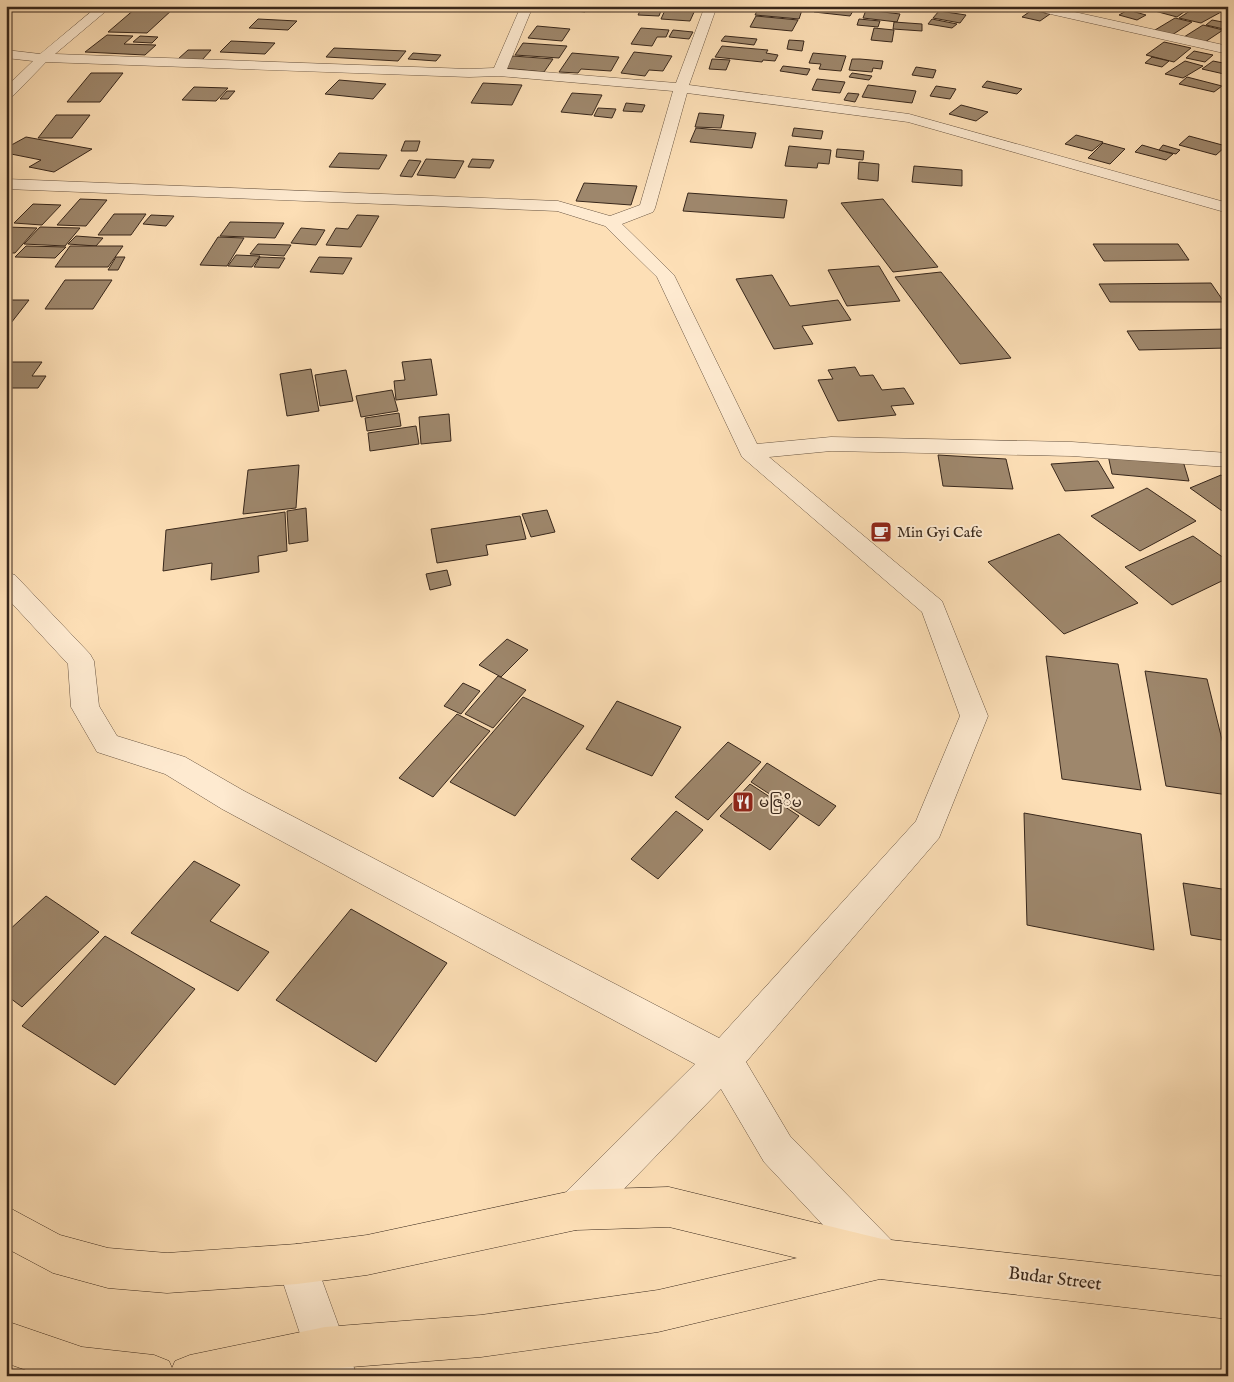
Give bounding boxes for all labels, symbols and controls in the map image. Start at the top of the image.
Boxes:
cafe icon: Min Gyi Cafe [869,520,893,544]
place label: Min Gyi Cafe [897,523,983,542]
restaurant icon: မဇြ်ိမ [731,790,755,814]
place label: မဇြ်ိမ [759,792,802,814]
street label: Budar Street [1007,1262,1103,1297]

